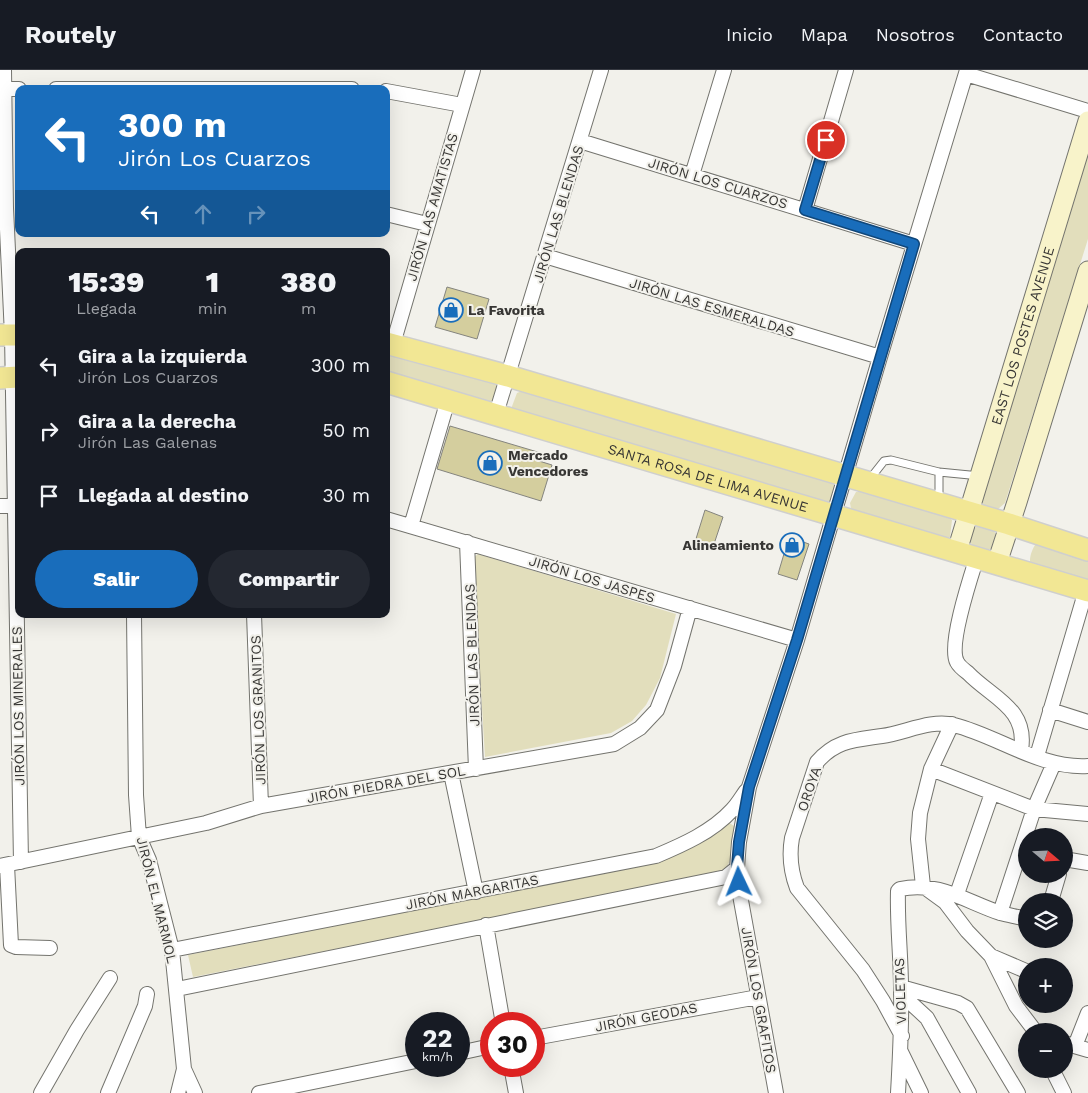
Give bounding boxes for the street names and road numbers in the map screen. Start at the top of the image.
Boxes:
street label: JIRÓN LAS AMATISTAS [403,131,461,283]
street label: JIRÓN LAS BLENDAS [529,143,587,285]
street label: JIRÓN LOS CUARZOS [646,154,790,212]
street label: EAST LOS POSTES AVENUE [988,245,1057,427]
street label: JIRÓN LAS ESMERALDAS [628,274,796,340]
street label: SANTA ROSA DE LIMA AVENUE [606,441,810,515]
street label: JIRÓN LOS JASPES [527,552,657,606]
street label: JIRÓN LAS BLENDAS [462,583,482,727]
street label: JIRÓN LOS MINERALES [9,626,27,786]
street label: JIRÓN LOS GRANITOS [247,635,269,785]
street label: JIRÓN PIEDRA DEL SOL [305,762,467,806]
street label: OROYA [794,765,824,813]
street label: JIRÓN EL MARMOL [134,835,180,965]
street label: JIRÓN MARGARITAS [404,871,540,913]
street label: JIRÓN LOS GRAFITOS [738,926,780,1074]
street label: VIOLETAS [891,958,909,1024]
street label: JIRÓN GEODAS [593,999,699,1035]

